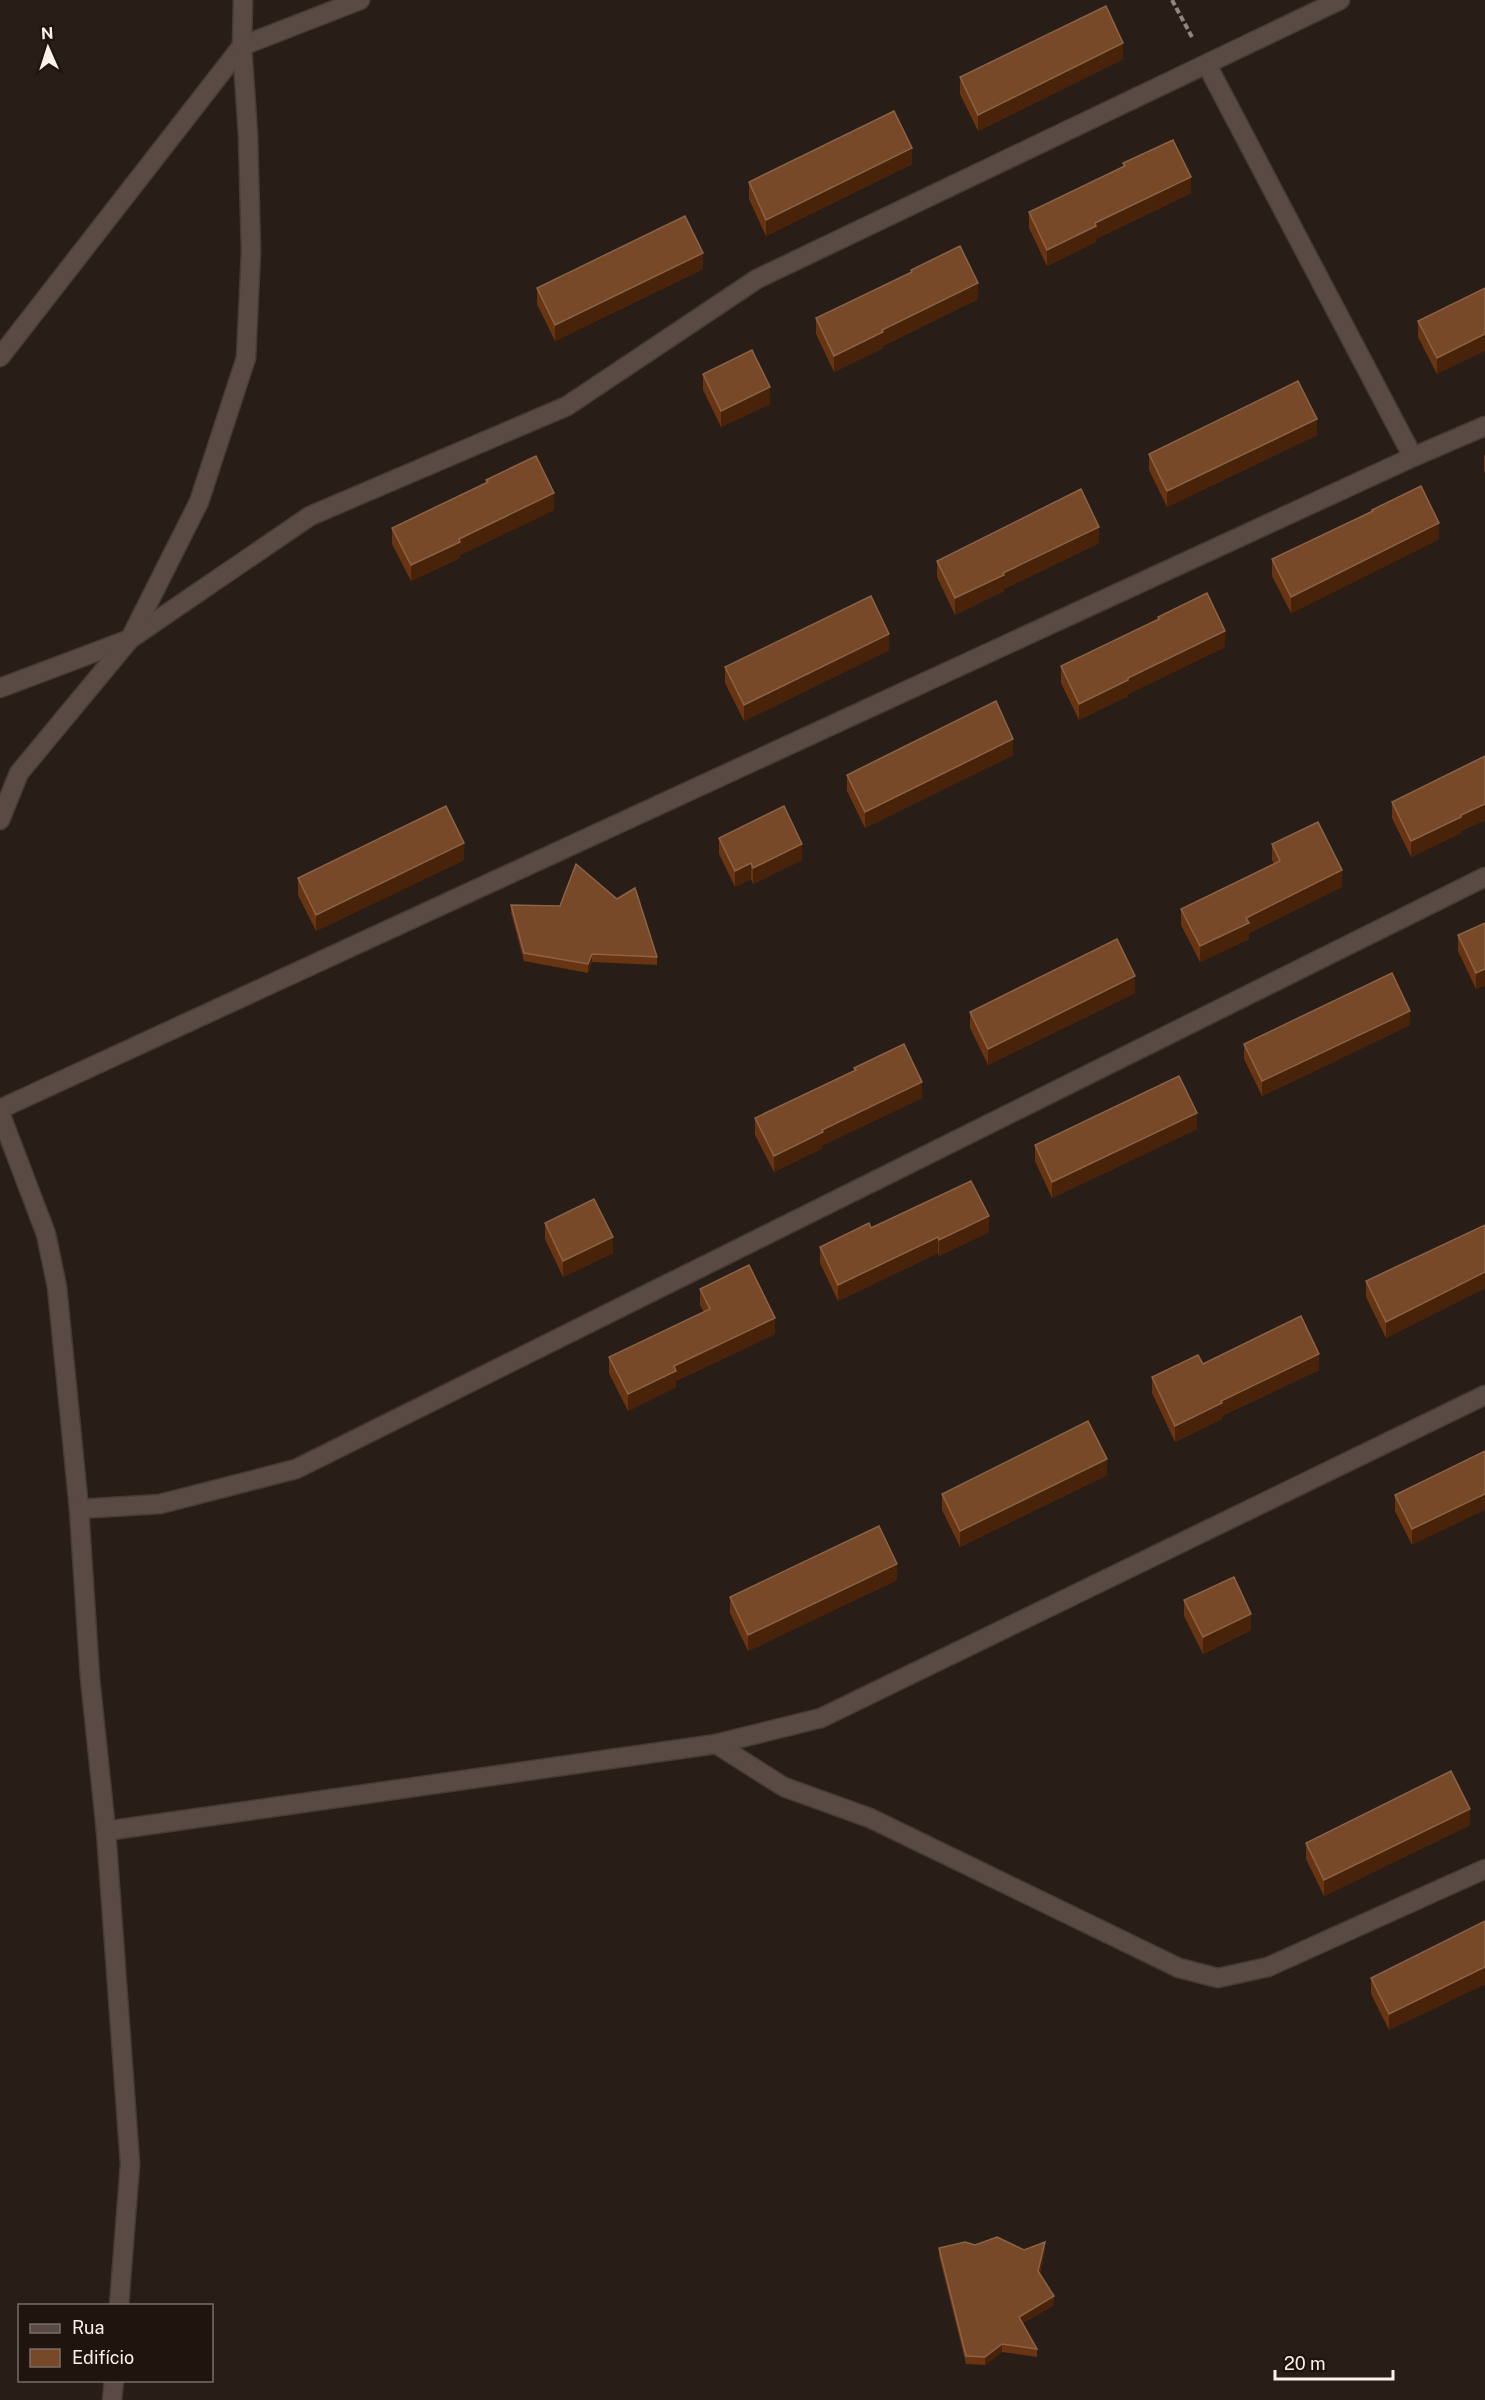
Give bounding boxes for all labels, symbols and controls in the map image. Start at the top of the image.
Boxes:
north arrow [18,18,78,78]
text: N [40,24,54,43]
legend [18,2304,213,2382]
text: Rua [72,2317,104,2338]
scale bar [1275,2343,1394,2381]
text: Edifício [72,2347,134,2368]
text: 20 m [1284,2353,1326,2374]

